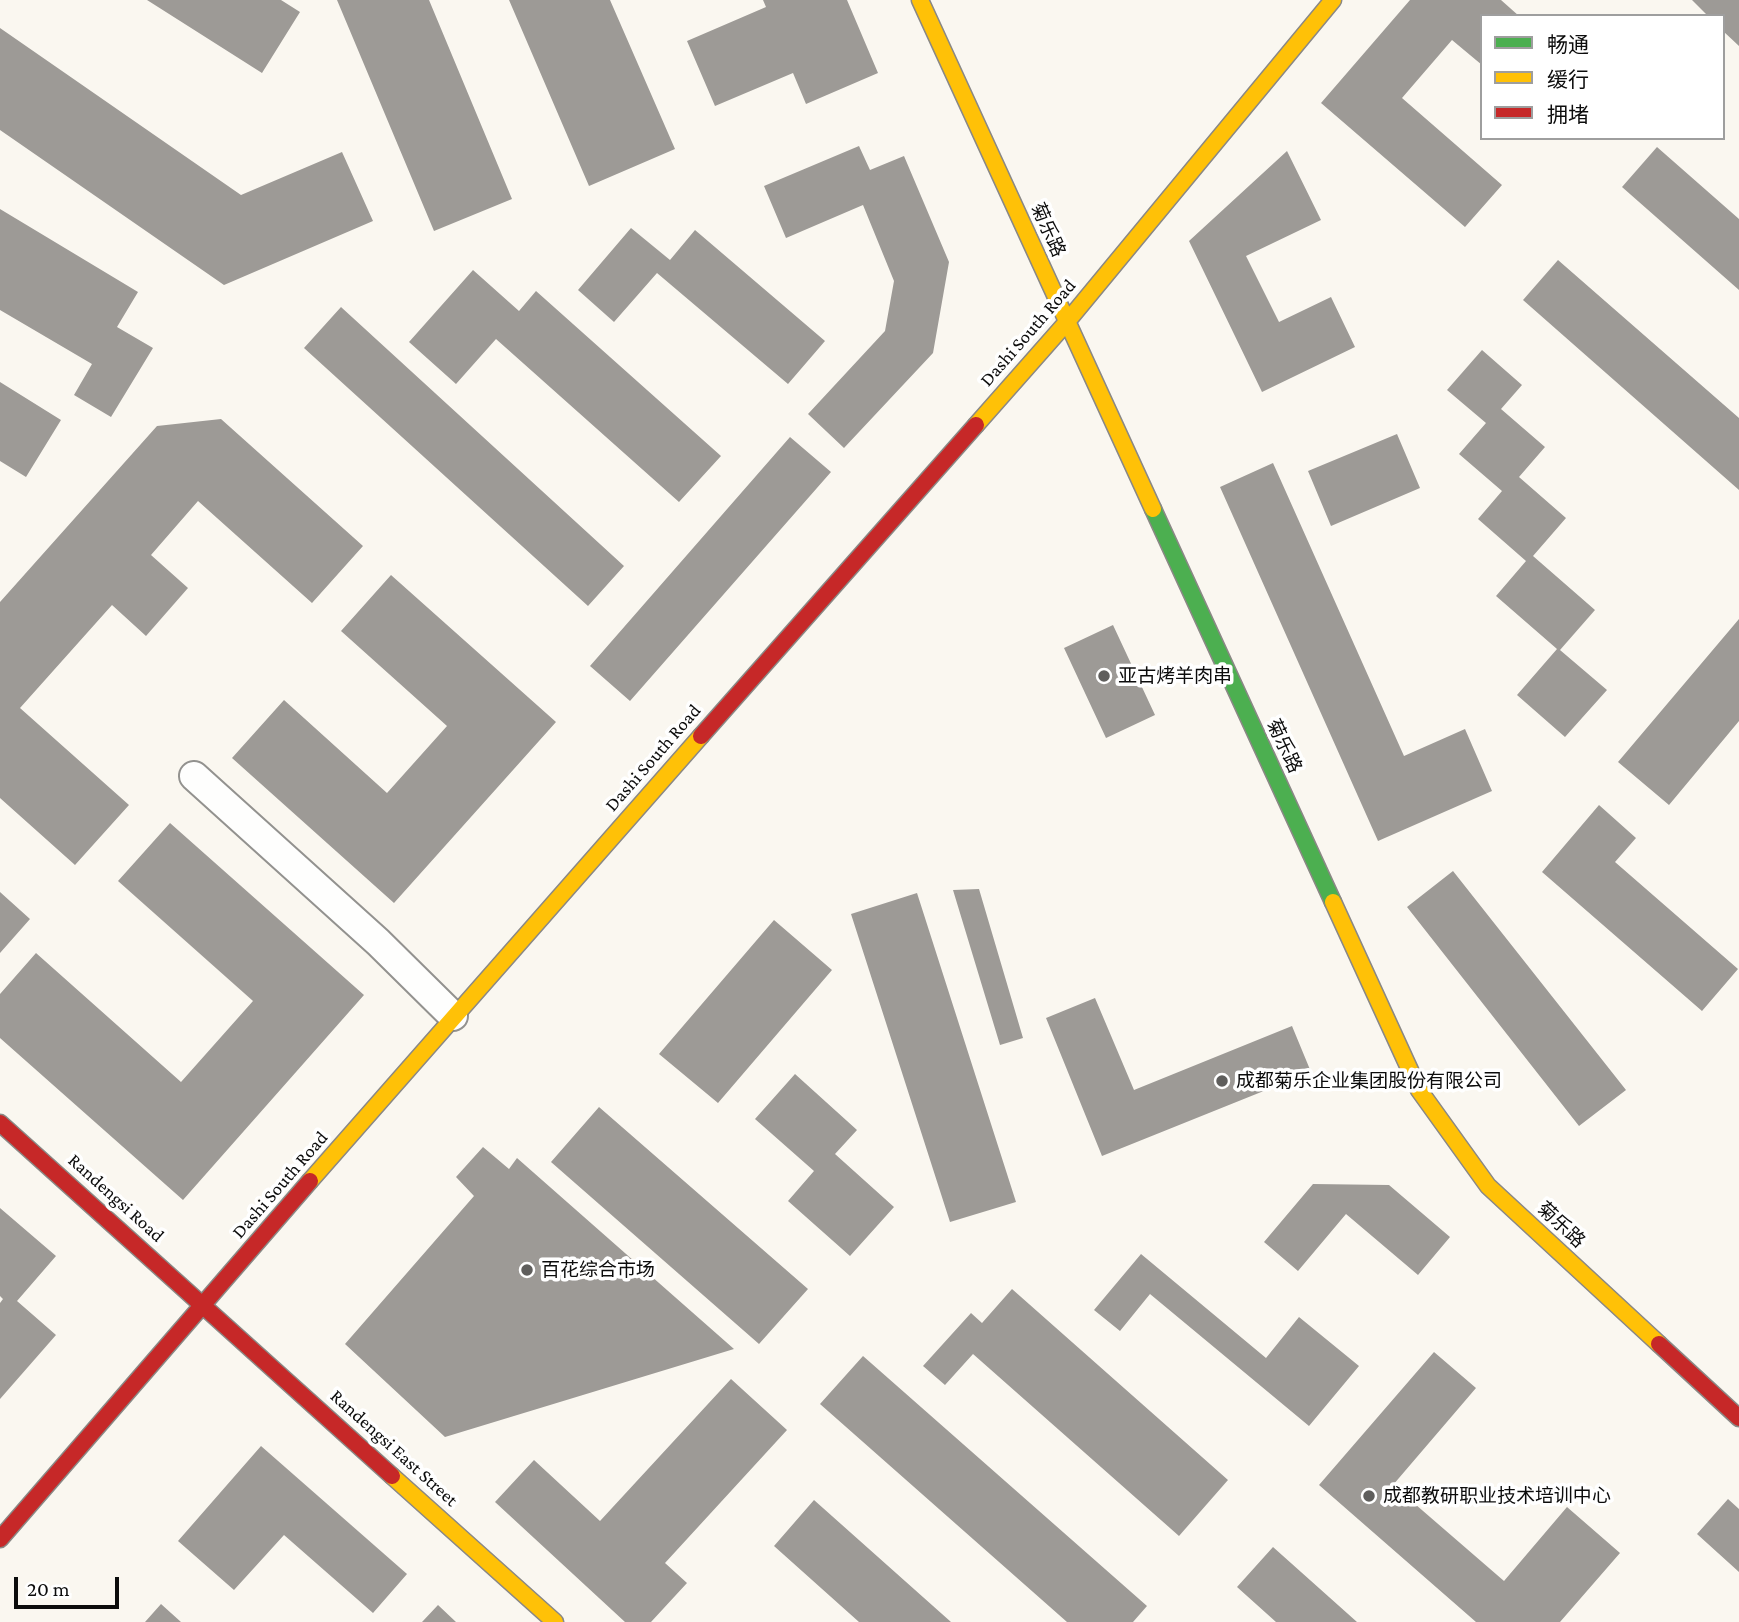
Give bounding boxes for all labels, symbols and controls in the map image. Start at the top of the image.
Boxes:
legend [1480,14,1725,140]
text: 畅通 [1547,33,1589,57]
text: 缓行 [1547,68,1589,92]
text: 拥堵 [1547,103,1589,127]
street label: 菊乐路 [1026,199,1070,261]
street label: Dashi South Road [975,275,1081,391]
place label: 亚古烤羊肉串 [1118,665,1232,687]
marker: 亚古烤羊肉串 [1096,668,1112,684]
street label: Dashi South Road [600,700,706,816]
street label: 菊乐路 [1262,715,1306,777]
place label: 成都菊乐企业集团股份有限公司 [1236,1070,1502,1092]
marker: 成都菊乐企业集团股份有限公司 [1214,1073,1230,1089]
street label: Dashi South Road [227,1127,333,1243]
street label: Randengsi Road [63,1149,169,1247]
street label: 菊乐路 [1532,1197,1590,1253]
place label: 百花综合市场 [541,1259,655,1281]
marker: 百花综合市场 [519,1262,535,1278]
street label: Randengsi East Street [325,1385,463,1511]
place label: 成都教研职业技术培训中心 [1383,1485,1611,1507]
marker: 成都教研职业技术培训中心 [1361,1488,1377,1504]
scale bar [18,1562,122,1606]
text: 20 m [27,1577,70,1601]

